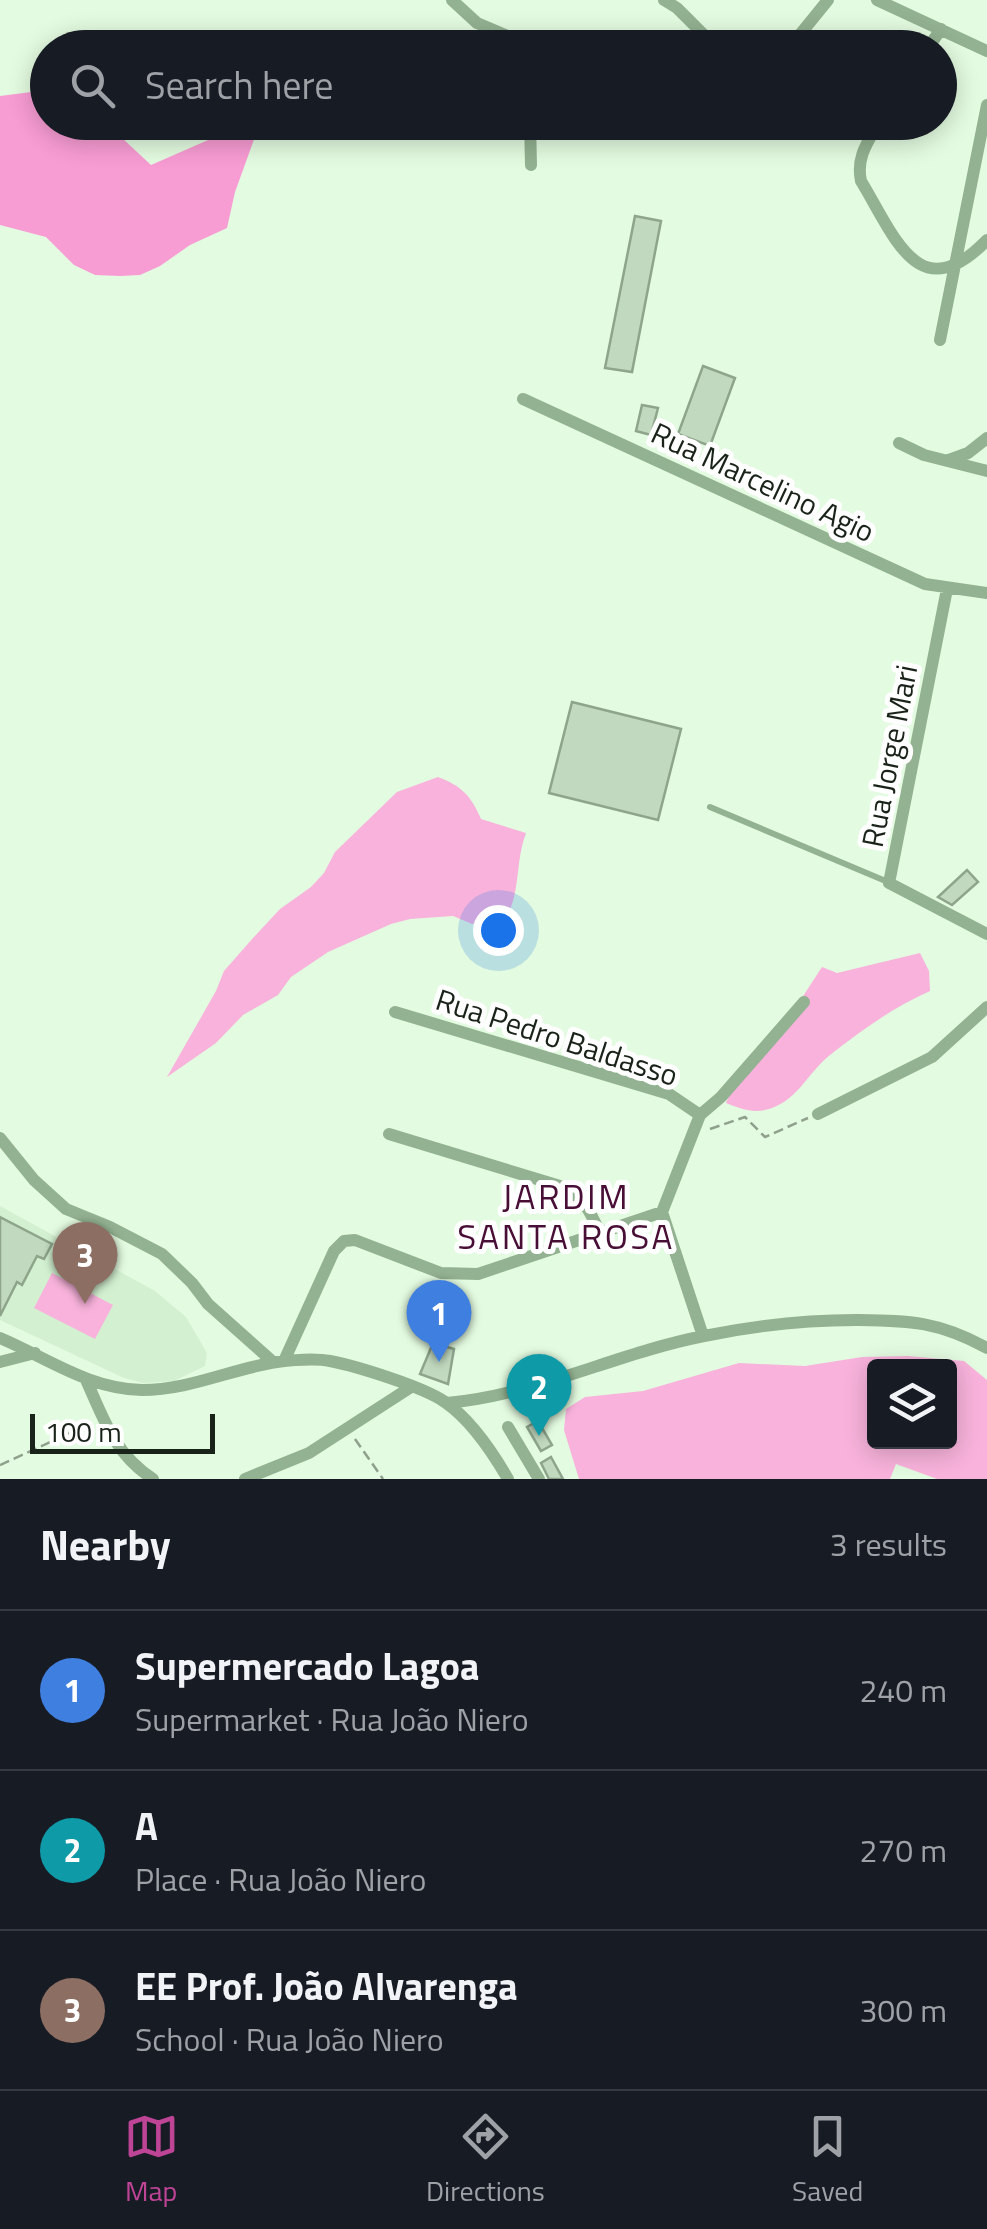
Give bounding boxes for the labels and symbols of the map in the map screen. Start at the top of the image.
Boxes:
street label: Rua Marcelino Agio [644,410,882,554]
street label: Rua Jorge Mari [849,661,929,851]
your location [473,905,524,956]
street label: Rua Pedro Baldasso [430,976,684,1098]
district label: JARDIM SANTA ROSA [457,1169,675,1263]
pin: 3 [52,1222,118,1304]
pin: 1 [406,1280,472,1362]
pin: 2 [506,1354,572,1436]
scale bar [30,1409,215,1454]

